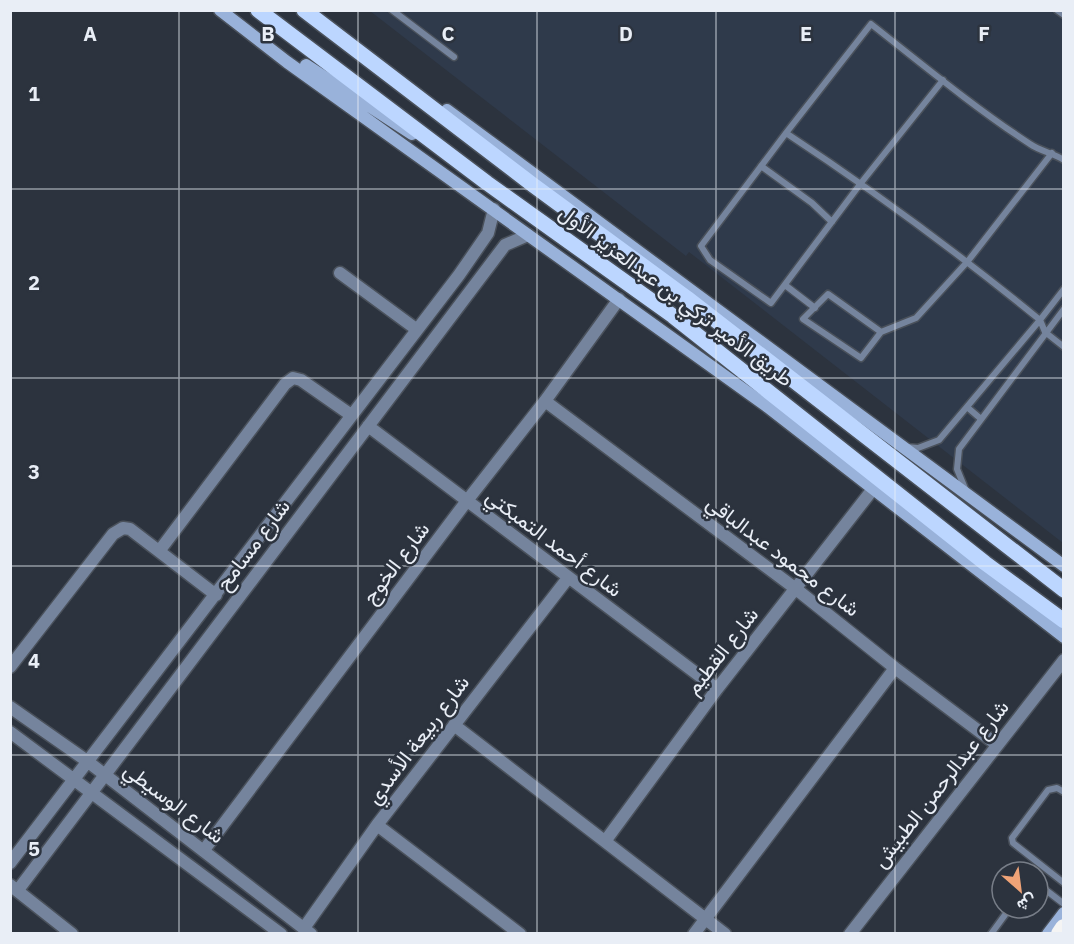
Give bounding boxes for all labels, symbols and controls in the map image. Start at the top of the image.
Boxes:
text: A [83,20,97,47]
text: B [261,20,275,47]
text: C [441,20,455,47]
text: D [619,20,633,47]
text: E [800,20,812,47]
text: F [978,20,990,47]
text: 1 [28,80,40,107]
street label: طريق الأمير تركي بن عبدالعزيز الأول [552,198,799,396]
text: 2 [28,269,40,296]
text: 3 [28,458,40,485]
street label: شارع أحمد التمبكتي [478,482,628,606]
street label: شارع محمود عبدالباقي [699,488,866,625]
street label: شارع مسامح [209,493,296,596]
street label: شارع الخوج [355,516,436,610]
street label: شارع القطيم [678,601,765,700]
text: 4 [28,647,40,674]
street label: شارع ربيعة الأسدي [359,669,478,812]
street label: شارع عبدالرحمن الطبيش [866,694,1015,874]
street label: شارع الوسيطي [116,755,231,853]
text: 5 [28,835,40,862]
north arrow [990,860,1050,920]
text: ش [1014,890,1040,917]

